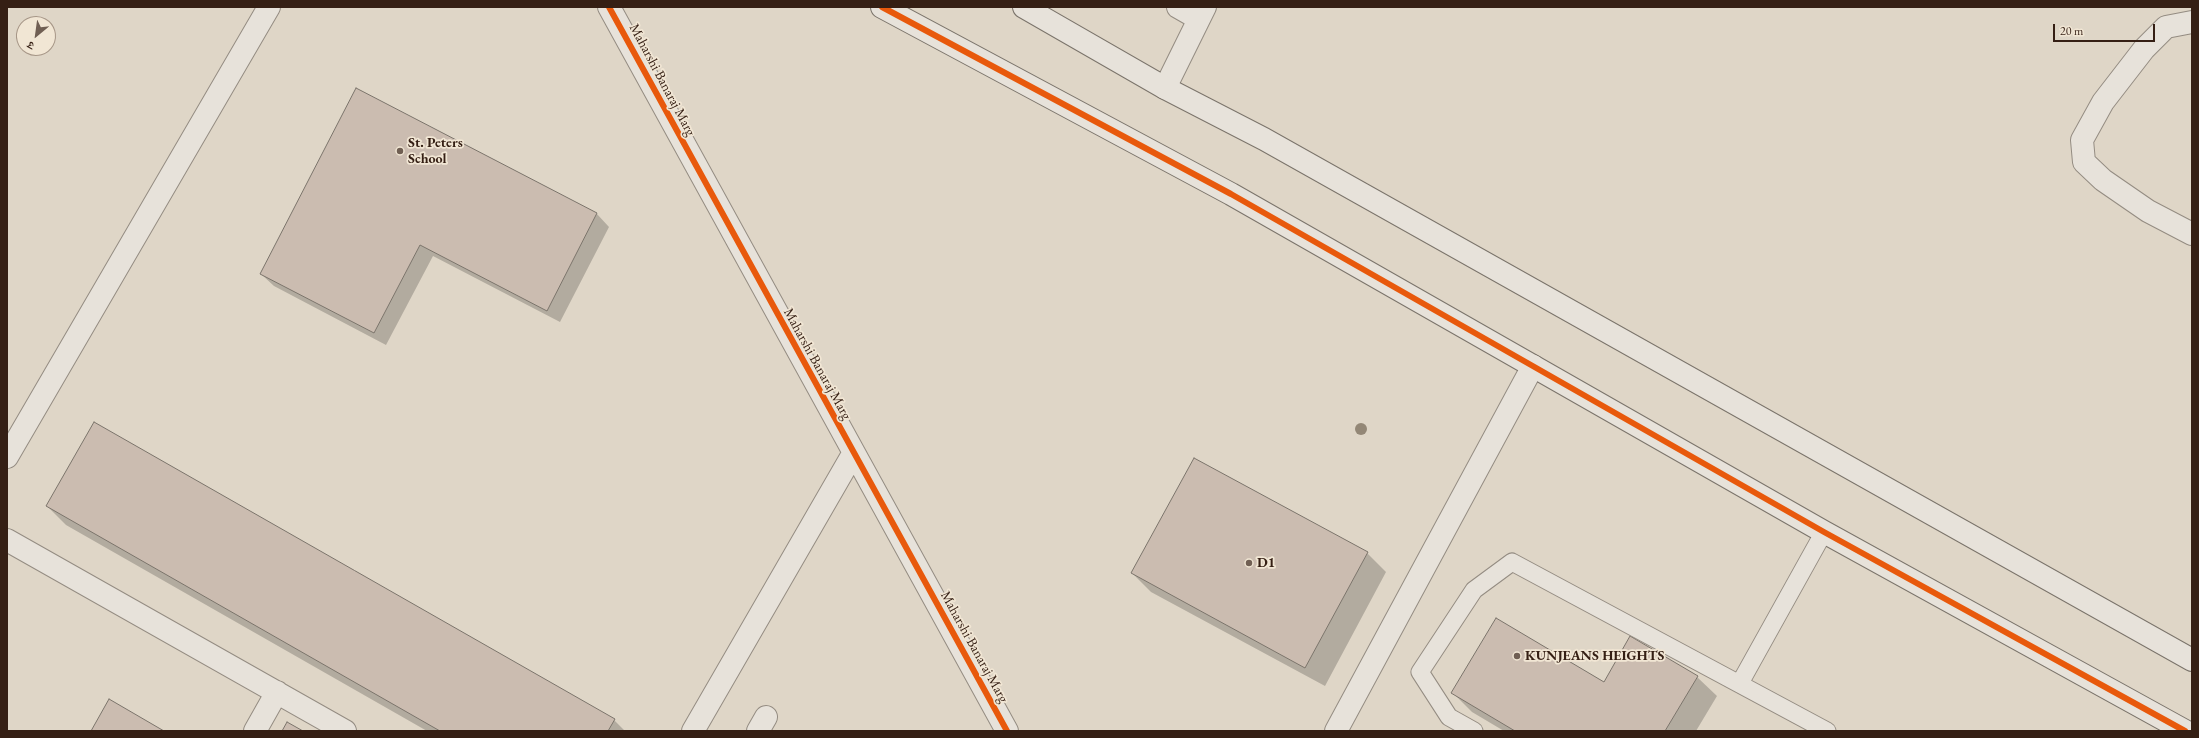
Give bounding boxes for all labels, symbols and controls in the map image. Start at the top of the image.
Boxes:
north arrow [16,16,56,56]
scale bar [2055,16,2157,42]
street label: Maharshi Banaraj Marg [625,21,699,139]
text: 20 m [2060,23,2083,39]
text: उ [25,38,37,53]
place label: St. Peters School [408,135,463,168]
marker: St. Peters School [395,146,405,156]
street label: Maharshi Banaraj Marg [779,305,855,423]
place label: D1 [1257,555,1275,571]
marker: D1 [1244,558,1254,568]
street label: Maharshi Banaraj Marg [936,588,1012,706]
place label: KUNJEANS HEIGHTS [1525,648,1664,664]
marker: KUNJEANS HEIGHTS [1512,651,1522,661]

